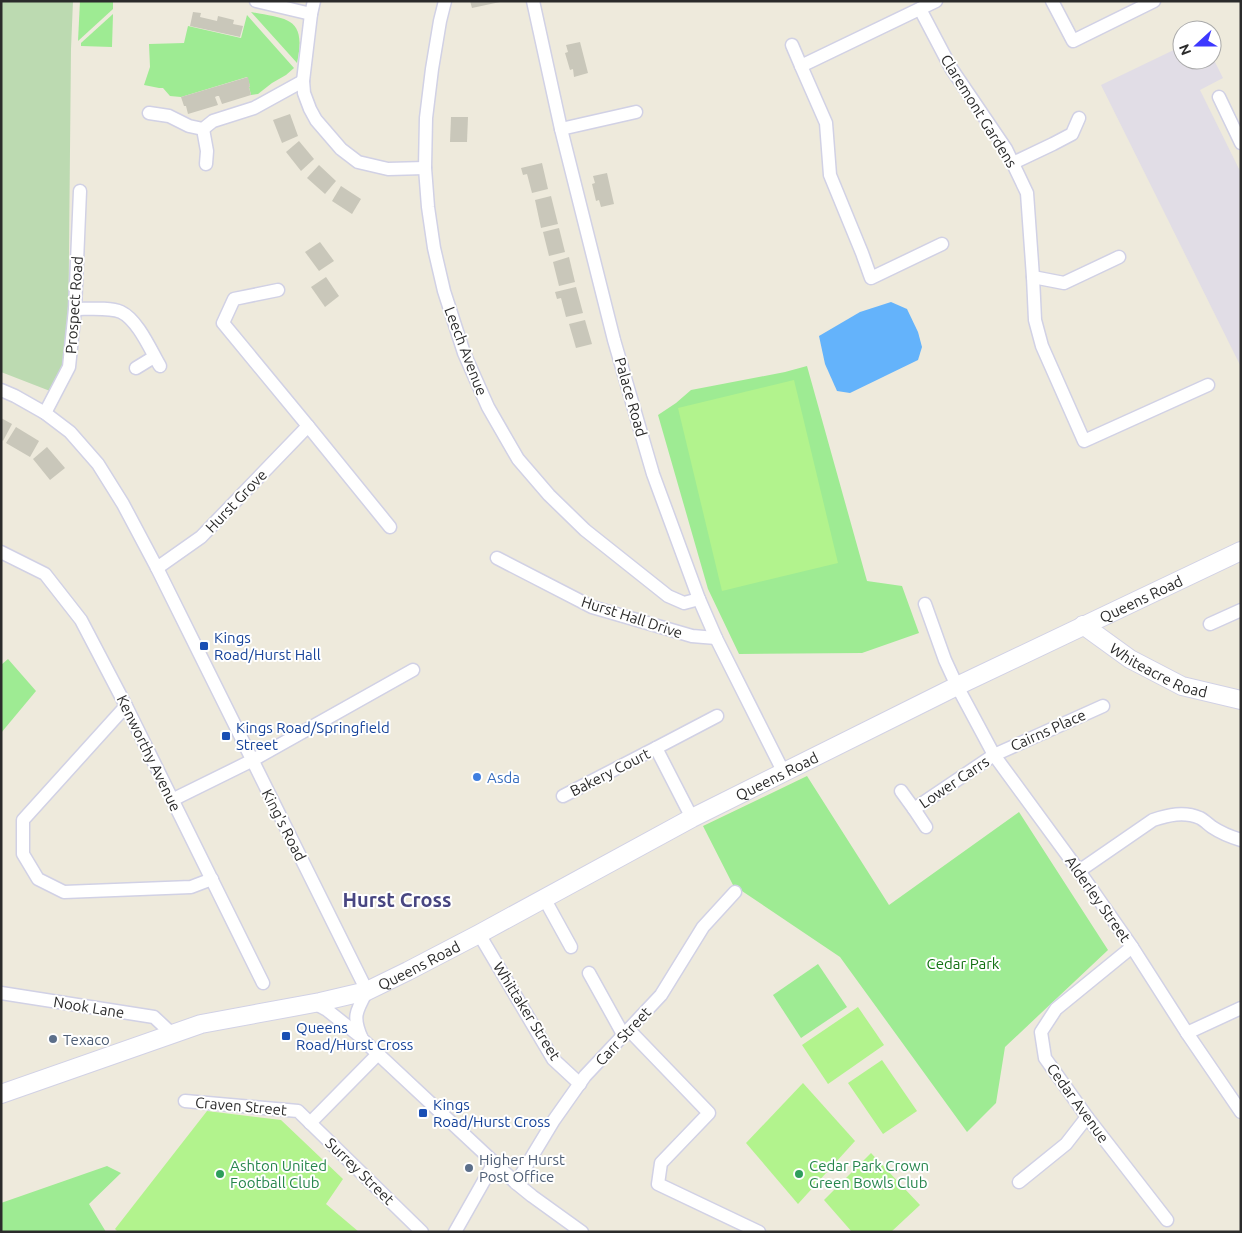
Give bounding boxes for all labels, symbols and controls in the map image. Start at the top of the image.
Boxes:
north arrow [1172,20,1222,70]
text: N [1176,42,1194,57]
street label: Claremont Gardens [937,51,1021,171]
street label: Prospect Road [62,256,86,354]
street label: Leech Avenue [441,304,491,398]
street label: Palace Road [612,356,650,438]
street label: Hurst Grove [202,466,270,536]
street label: Queens Road [1097,572,1185,626]
street label: Hurst Hall Drive [579,593,685,641]
place label: Kings Road/Hurst Hall [214,629,321,663]
street label: Whiteacre Road [1107,639,1209,700]
marker: Kings Road/Hurst Hall [198,640,210,652]
street label: Kenworthy Avenue [113,692,185,814]
street label: Cairns Place [1008,706,1088,754]
place label: Kings Road/Springfield Street [236,719,390,753]
marker: Kings Road/Springfield Street [220,730,232,742]
street label: Bakery Court [567,744,653,799]
street label: Queens Road [733,748,821,803]
street label: Lower Carrs [916,753,992,811]
place label: Asda [487,769,520,786]
marker: Asda [471,771,483,783]
street label: King's Road [259,786,309,864]
street label: Alderley Street [1062,853,1134,945]
district label: Hurst Cross [343,888,452,911]
street label: Queens Road [375,937,463,993]
park label: Cedar Park [927,955,1000,972]
street label: Whittaker Street [490,959,564,1063]
street label: Nook Lane [52,993,126,1021]
street label: Carr Street [592,1003,654,1069]
place label: Queens Road/Hurst Cross [296,1019,413,1053]
marker: Queens Road/Hurst Cross [280,1030,292,1042]
place label: Texaco [63,1031,110,1048]
marker: Texaco [47,1033,59,1045]
street label: Cedar Avenue [1044,1060,1112,1146]
street label: Craven Street [194,1094,288,1118]
place label: Kings Road/Hurst Cross [433,1096,550,1130]
marker: Kings Road/Hurst Cross [417,1107,429,1119]
street label: Surrey Street [322,1134,398,1208]
place label: Higher Hurst Post Office [479,1151,565,1185]
place label: Ashton United Football Club [230,1157,327,1191]
place label: Cedar Park Crown Green Bowls Club [809,1157,929,1191]
marker: Higher Hurst Post Office [463,1162,475,1174]
marker: Ashton United Football Club [214,1168,226,1180]
marker: Cedar Park Crown Green Bowls Club [793,1168,805,1180]

